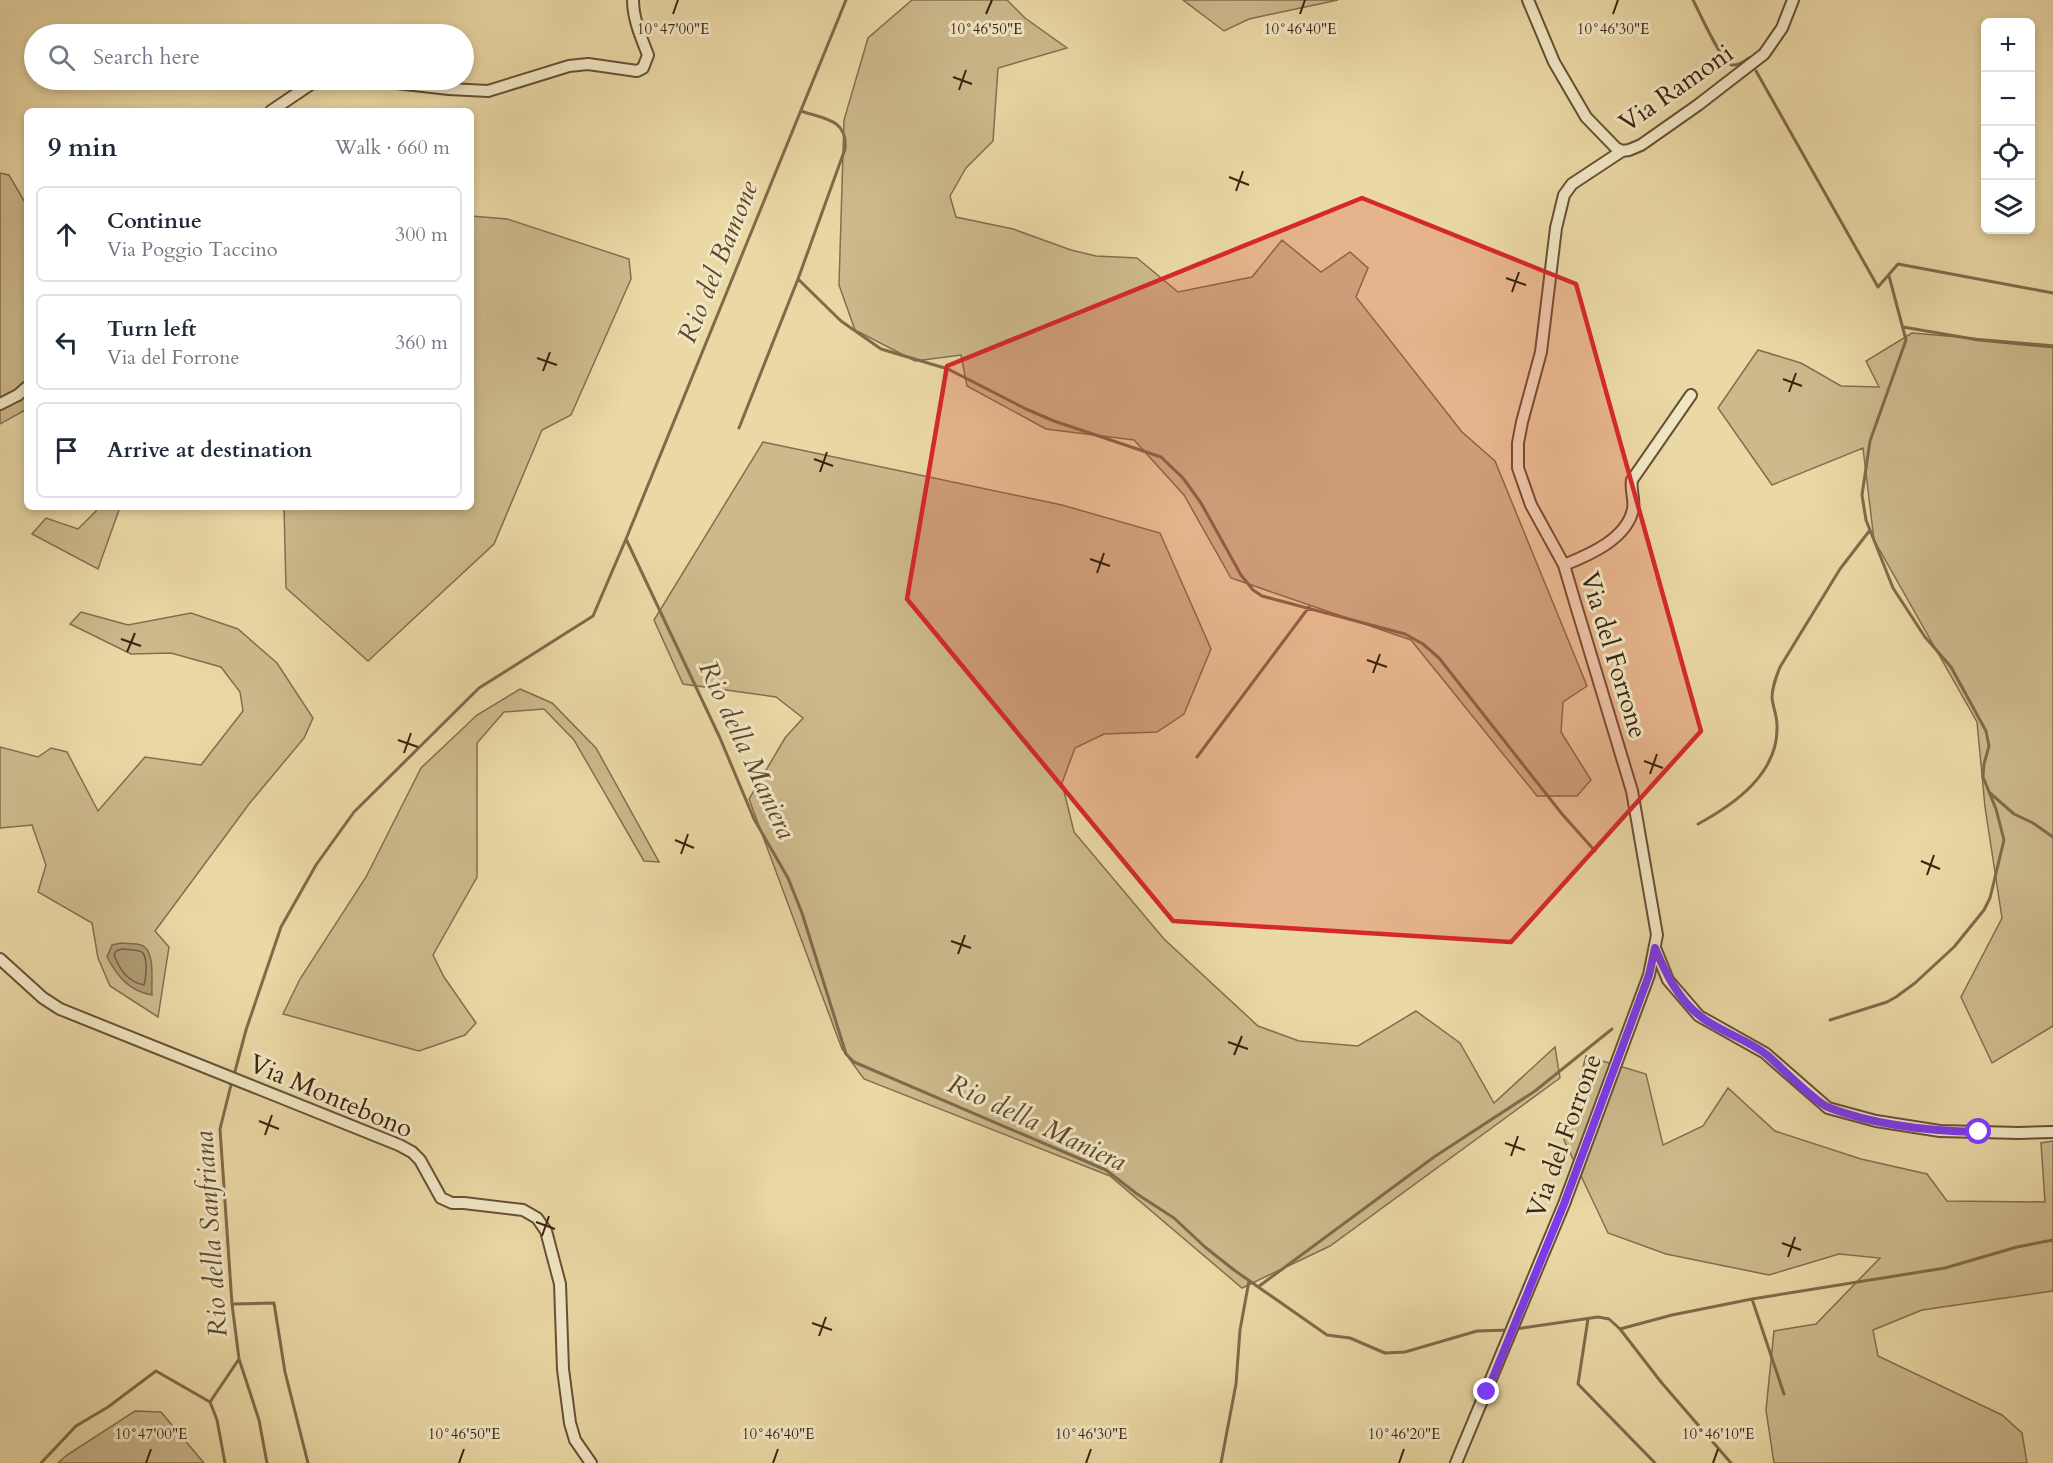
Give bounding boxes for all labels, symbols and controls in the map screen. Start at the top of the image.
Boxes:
map controls [1981,18,2035,234]
button: + [1981,18,2035,72]
text: 10°47'00"E [637,19,709,39]
text: 10°46'50"E [950,19,1022,39]
text: 10°46'40"E [1264,19,1336,39]
text: 10°46'30"E [1577,19,1649,39]
search box [24,24,474,90]
street label: Via Ramoni [1612,36,1740,140]
icon: search [45,41,78,74]
text: Search here [93,42,200,72]
button: − [1981,72,2035,126]
button: locate [1981,126,2035,180]
text: 9 min [48,130,117,165]
text: Walk · 660 m [335,134,450,161]
water label: Rio del Bamone [669,175,768,348]
button: layers [1981,180,2035,234]
text: Continue [107,206,202,236]
icon: ahead [50,218,83,251]
text: 300 m [395,221,448,248]
text: Via Poggio Taccino [107,236,278,263]
text: Turn left [107,314,196,344]
icon: left [50,326,83,359]
text: 360 m [395,329,448,356]
text: Via del Forrone [107,344,240,371]
icon: arrive [50,434,83,467]
text: Arrive at destination [107,435,312,465]
street label: Via del Forrone [1572,567,1656,743]
water label: Rio della Maniera [689,655,805,845]
street label: Via Montebono [244,1046,418,1146]
street label: Via del Forrone [1518,1049,1610,1223]
water label: Rio della Maniera [942,1065,1132,1181]
route start [1965,1118,1991,1144]
water label: Rio della Sanfriana [185,1130,237,1338]
route end [1473,1378,1499,1404]
text: 10°47'00"E [115,1424,187,1444]
text: 10°46'50"E [428,1424,500,1444]
text: 10°46'40"E [742,1424,814,1444]
text: 10°46'30"E [1055,1424,1127,1444]
text: 10°46'20"E [1368,1424,1440,1444]
text: 10°46'10"E [1682,1424,1754,1444]

